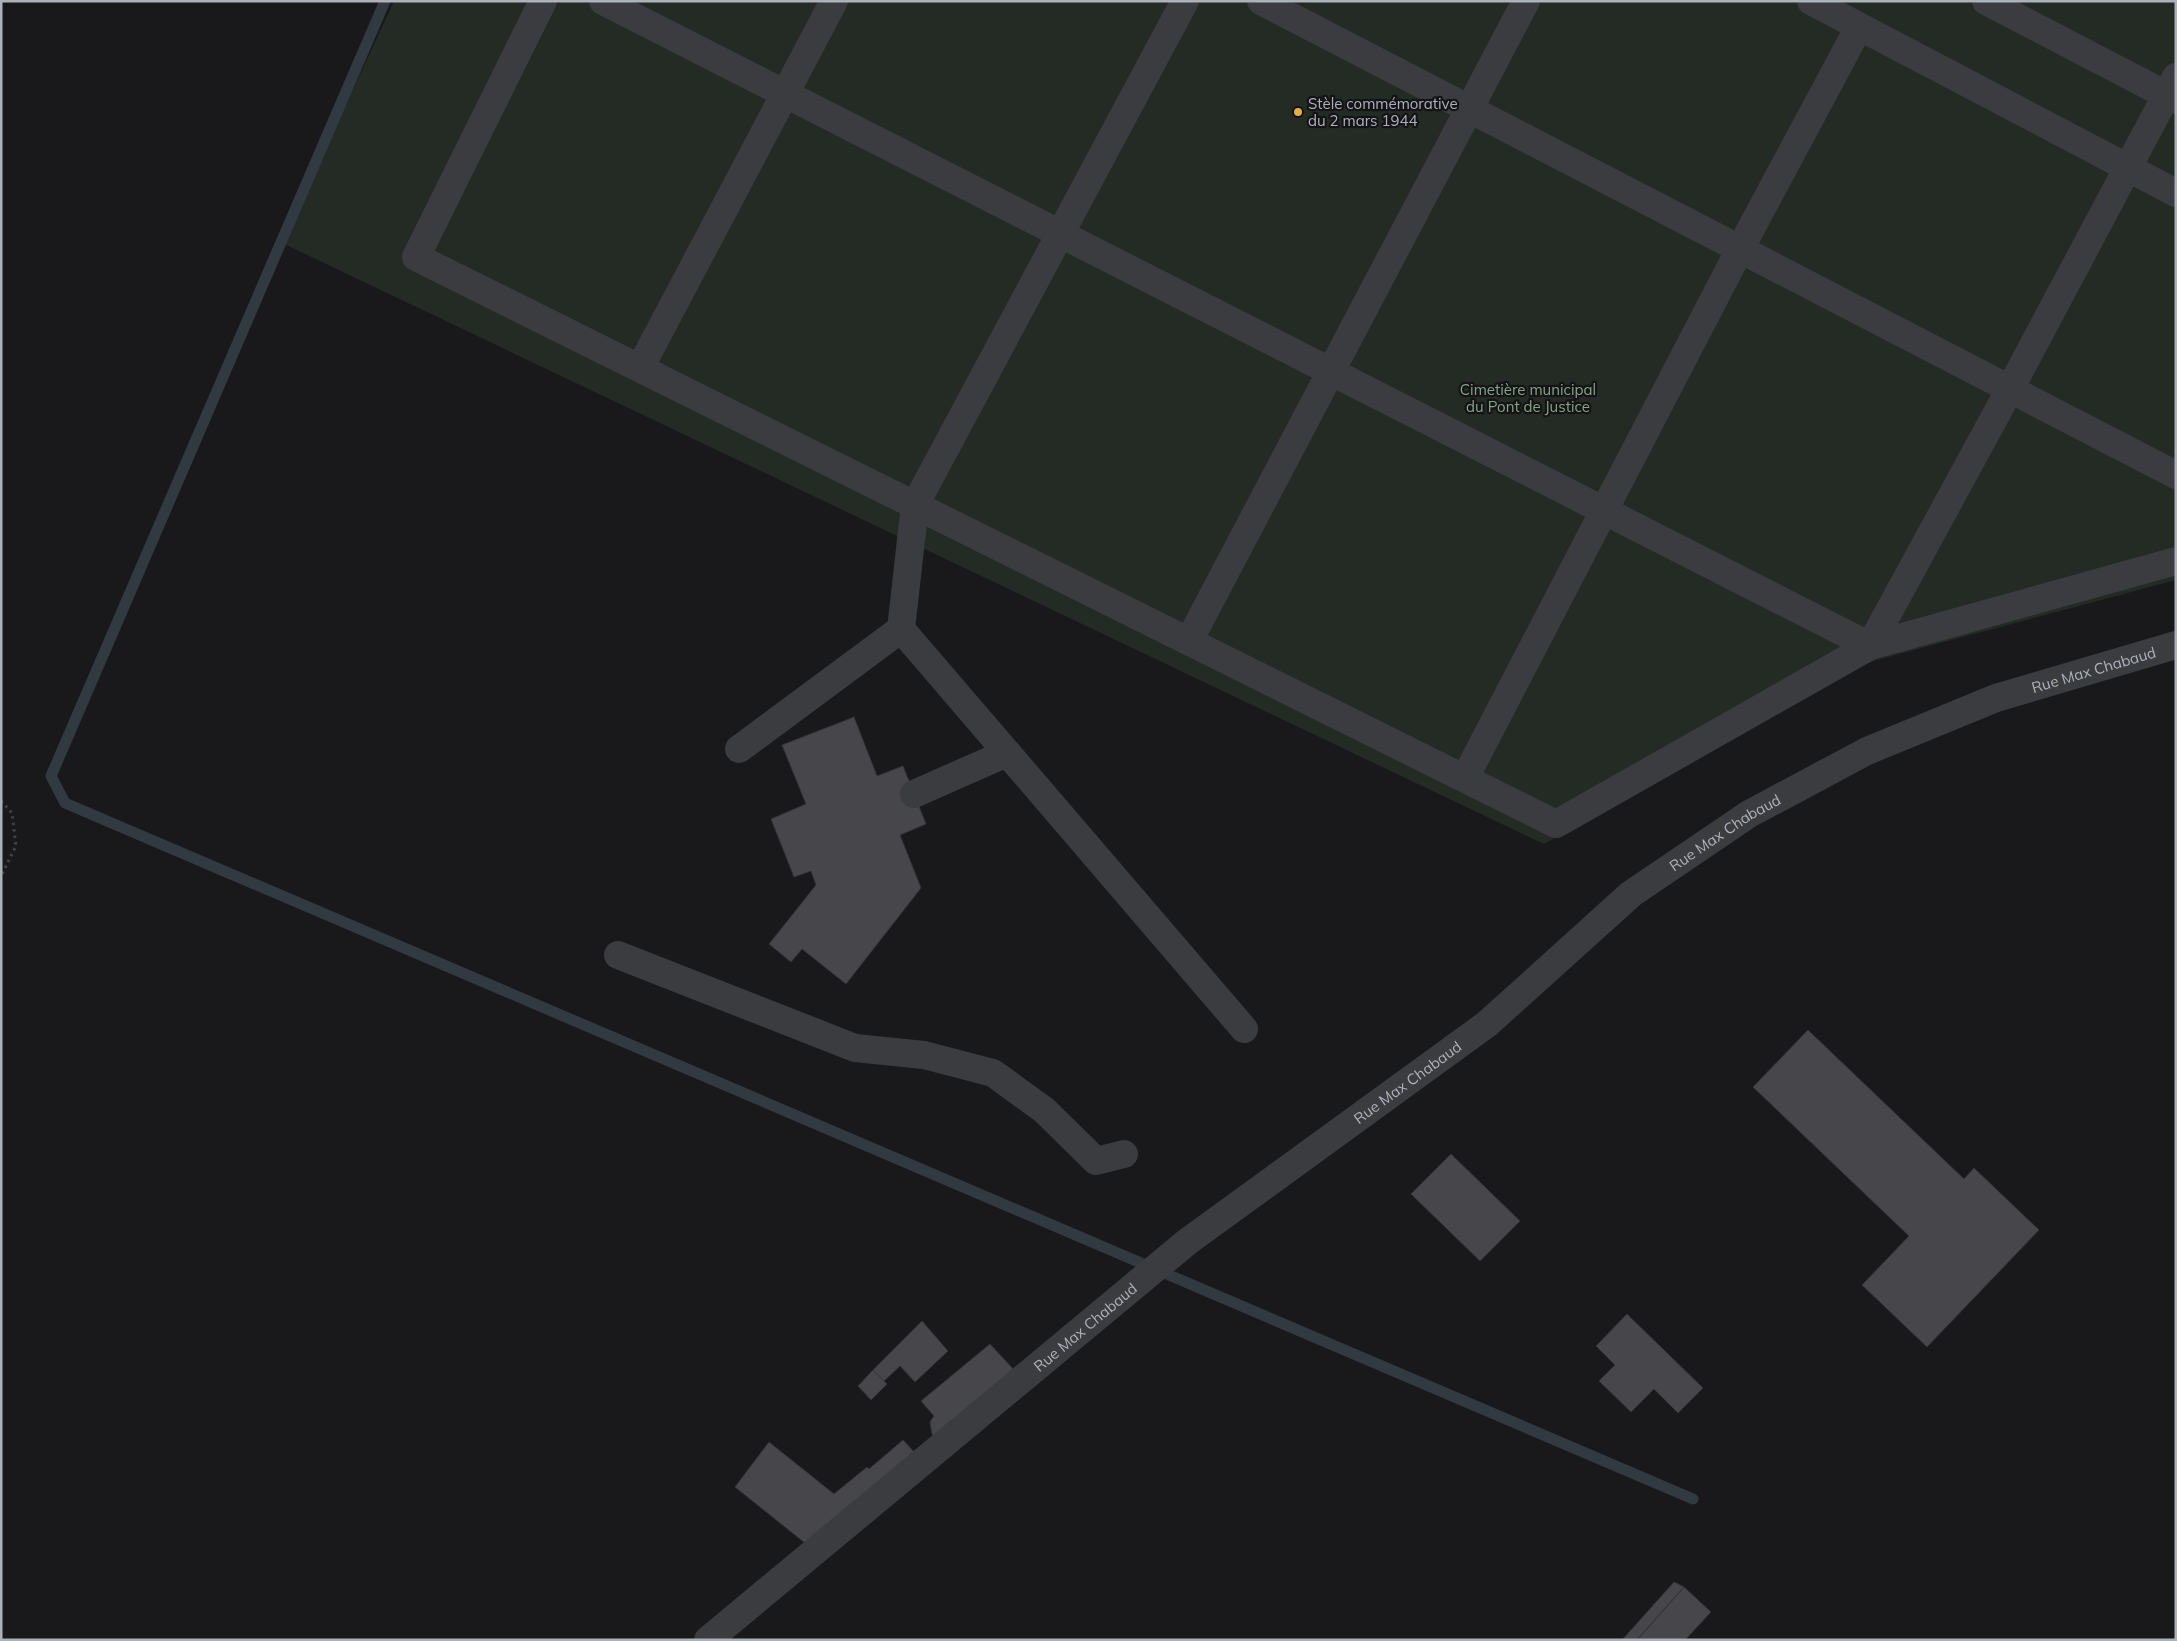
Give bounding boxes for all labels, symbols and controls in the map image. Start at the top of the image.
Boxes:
place label: Stèle commémorative du 2 mars 1944 [1308,94,1458,130]
marker: Stèle commémorative du 2 mars 1944 [1292,106,1304,118]
park label: Cimetière municipal du Pont de Justice [1460,380,1596,416]
street label: Rue Max Chabaud [2029,642,2158,697]
street label: Rue Max Chabaud [1665,790,1784,875]
street label: Rue Max Chabaud [1350,1036,1465,1128]
street label: Rue Max Chabaud [1029,1278,1140,1375]

